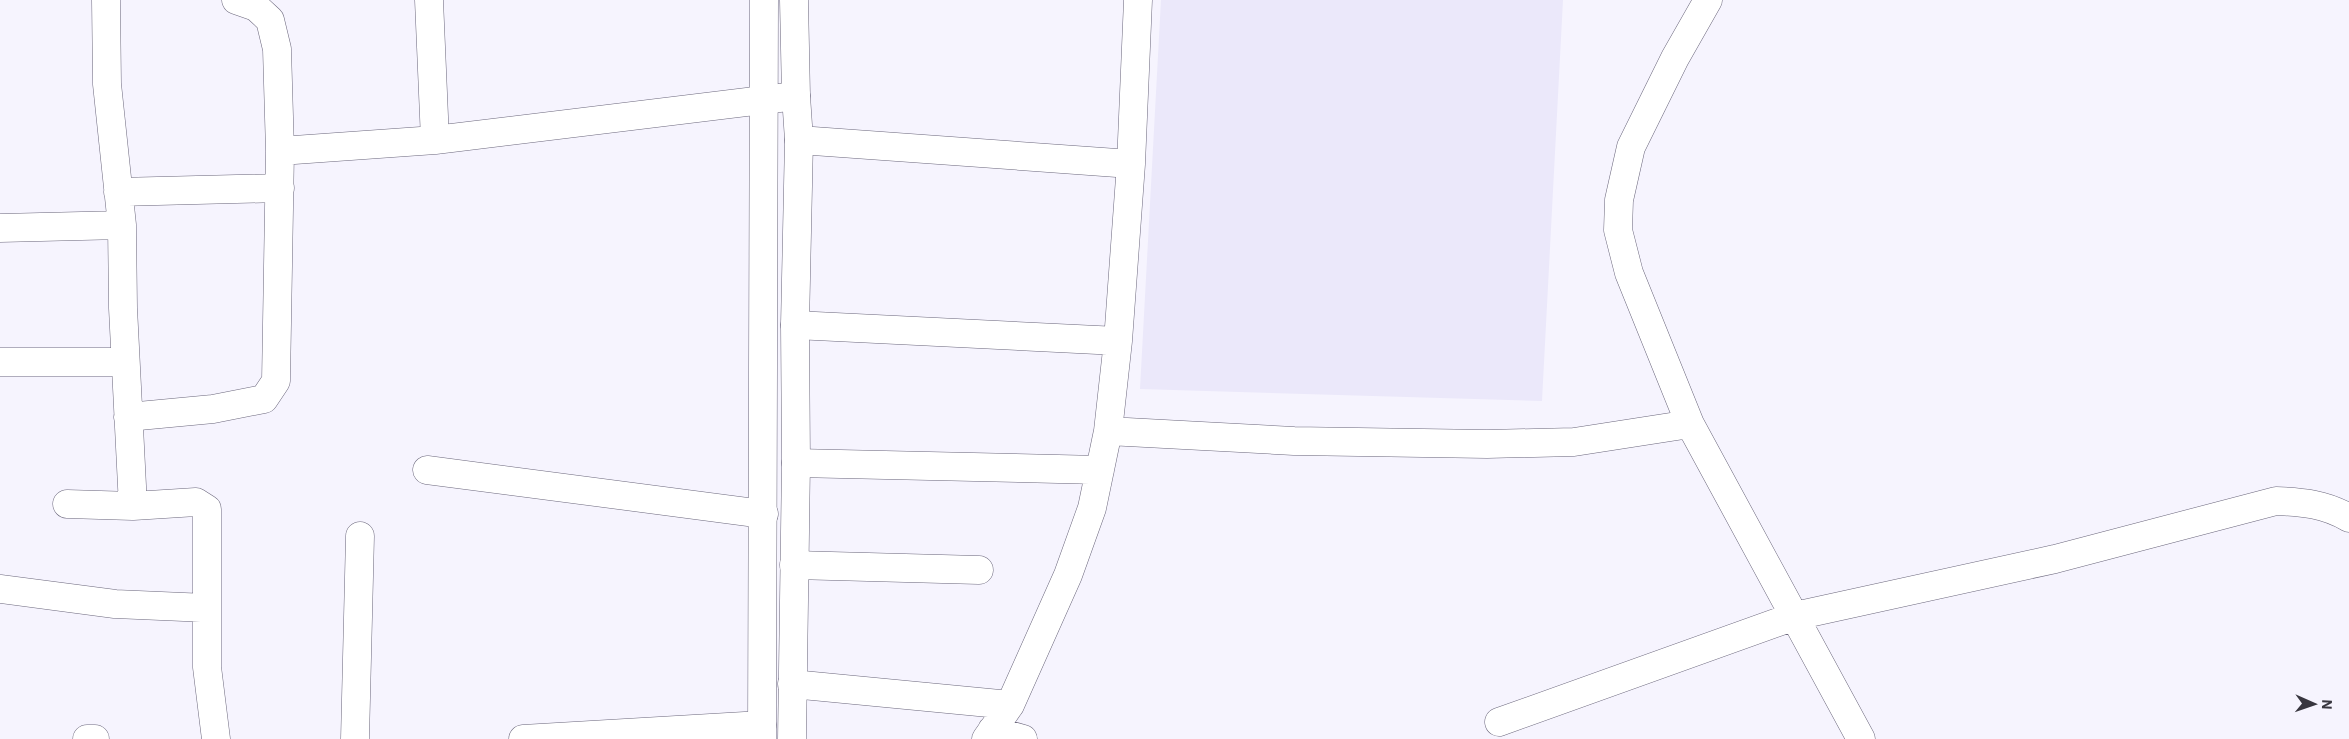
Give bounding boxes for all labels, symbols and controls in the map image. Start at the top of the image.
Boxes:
north arrow [2289,679,2339,729]
text: N [2318,699,2336,710]

